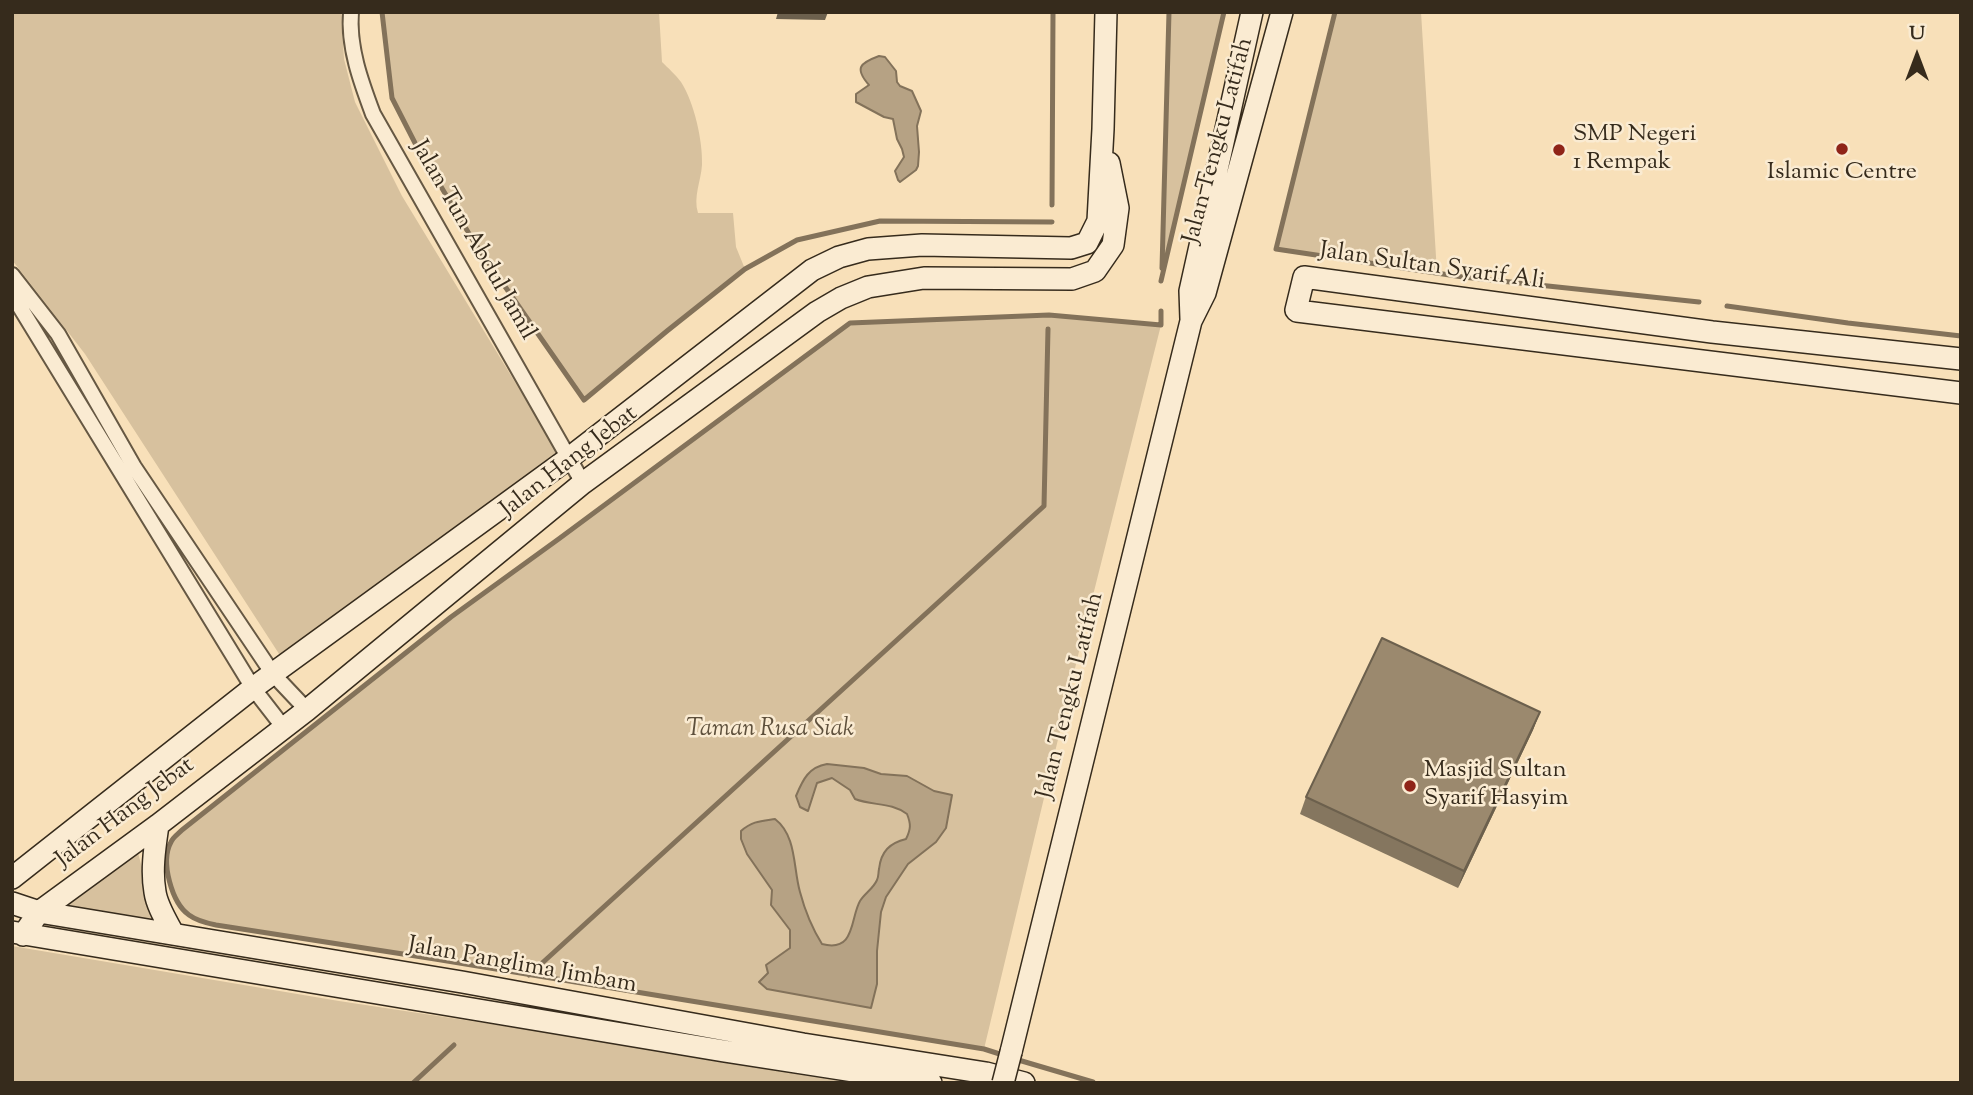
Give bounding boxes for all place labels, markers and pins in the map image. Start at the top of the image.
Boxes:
place label: SMP Negeri 1 Rempak [1573,122,1696,178]
marker: Islamic Centre [1834,141,1850,157]
marker: SMP Negeri 1 Rempak [1551,142,1567,158]
place label: Islamic Centre [1767,160,1917,188]
place label: Masjid Sultan Syarif Hasyim [1424,758,1568,814]
marker: Masjid Sultan Syarif Hasyim [1402,778,1418,794]

